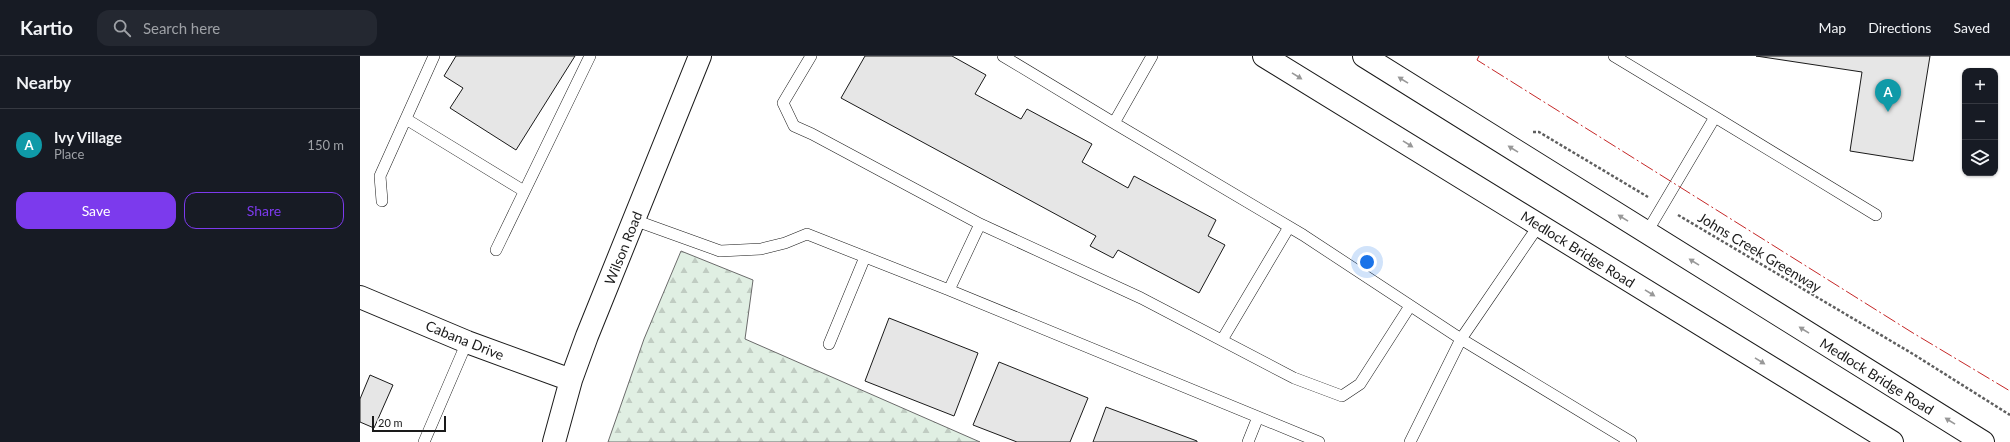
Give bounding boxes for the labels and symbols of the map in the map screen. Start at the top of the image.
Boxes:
one-way arrow [1291,73,1303,80]
one-way arrow [1397,76,1408,84]
pin: A [1875,79,1901,112]
one-way arrow [1402,141,1414,148]
one-way arrow [1507,145,1519,152]
street label: Medlock Bridge Road [1518,207,1638,291]
street label: Johns Creek Greenway [1695,208,1825,296]
street label: Wilson Road [601,209,645,287]
one-way arrow [1617,214,1629,221]
your location [1357,252,1377,272]
one-way arrow [1688,258,1700,265]
one-way arrow [1645,289,1655,297]
street label: Cabana Drive [423,317,507,363]
one-way arrow [1798,327,1810,334]
street label: Medlock Bridge Road [1817,334,1937,418]
one-way arrow [1755,357,1766,365]
scale bar [372,414,446,433]
one-way arrow [1944,418,1956,425]

